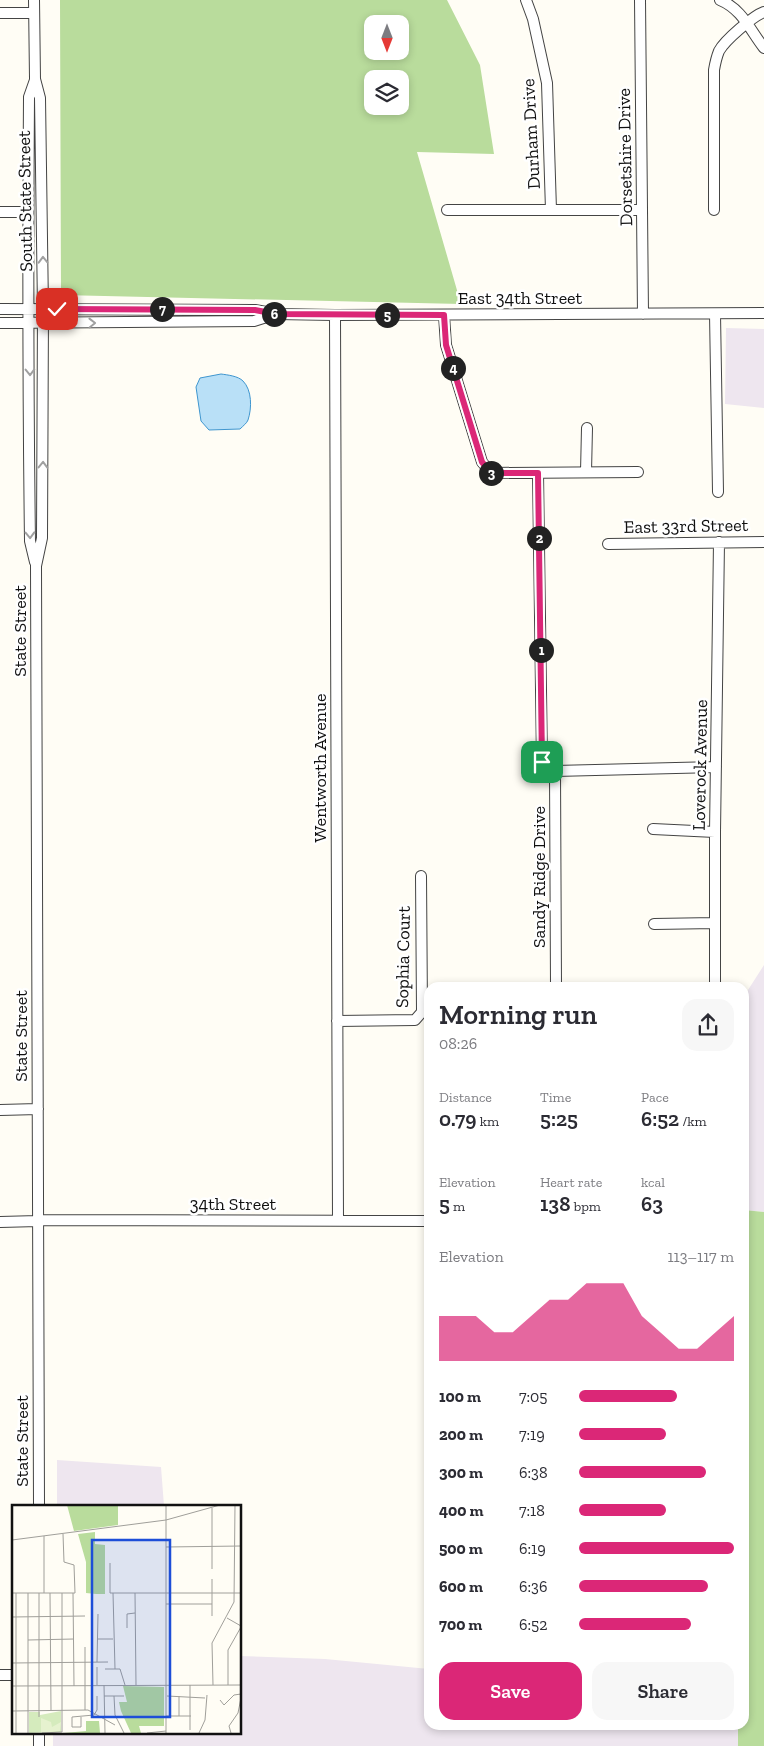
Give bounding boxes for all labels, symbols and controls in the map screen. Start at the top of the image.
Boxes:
north arrow [364,15,409,60]
map controls [364,15,409,115]
button: layers [364,70,409,115]
street label: Durham Drive [517,78,545,190]
street label: Dorsetshire Drive [613,88,637,226]
street label: South State Street [13,130,37,272]
one-way arrow [38,256,48,264]
street label: East 34th Street [458,287,583,309]
pin [36,288,78,330]
icon: check [43,295,71,323]
pin: 7 [150,296,174,322]
text: 7 [159,301,166,318]
pin: 6 [262,302,286,326]
pin: 5 [374,302,400,328]
text: 6 [271,306,278,323]
text: 5 [384,307,391,324]
one-way arrow [88,318,96,328]
pin: 4 [440,356,466,380]
text: 4 [450,360,457,377]
one-way arrow [24,368,35,376]
pin: 3 [478,460,504,486]
one-way arrow [38,461,48,468]
text: 3 [488,465,495,482]
street label: East 33rd Street [624,514,749,538]
pin: 2 [526,526,552,550]
text: 2 [536,530,543,547]
one-way arrow [25,531,35,539]
street label: State Street [9,585,31,677]
pin: 1 [528,638,554,662]
text: 1 [539,642,544,659]
street label: Wentworth Avenue [309,694,331,842]
street label: Loverock Avenue [688,699,712,831]
pin [521,741,563,783]
icon: arrive [528,748,556,776]
street label: Sandy Ridge Drive [528,806,550,948]
street label: Sophia Court [391,906,415,1008]
street label: State Street [10,990,32,1082]
text: Morning run [439,998,597,1031]
button: share [682,999,734,1051]
text: 08:26 [439,1034,477,1053]
text: Distance [439,1089,492,1106]
text: Time [540,1089,571,1106]
text: Pace [641,1089,669,1106]
text: 0.79 [439,1106,476,1131]
text: 5:25 [540,1106,578,1131]
text: 6:52 [641,1106,679,1131]
text: km [476,1113,499,1130]
text: /km [679,1113,707,1130]
text: Elevation [439,1174,496,1191]
text: Heart rate [540,1174,602,1191]
text: kcal [641,1174,665,1191]
text: 5 [439,1191,450,1216]
text: 138 [540,1191,571,1216]
text: 63 [641,1191,663,1216]
street label: 34th Street [190,1193,277,1215]
text: m [450,1198,465,1215]
text: bpm [571,1198,601,1215]
text: Elevation [439,1247,504,1266]
text: 113–117 m [667,1247,734,1266]
text: 100 m [439,1387,481,1406]
text: 7:05 [519,1387,548,1406]
street label: State Street [11,1395,33,1487]
text: 200 m [439,1425,483,1444]
text: 7:19 [519,1425,545,1444]
text: 300 m [439,1463,483,1482]
text: 6:38 [519,1463,548,1482]
text: 400 m [439,1501,484,1520]
text: 7:18 [519,1501,545,1520]
inset map [12,1505,241,1734]
text: 500 m [439,1539,483,1558]
text: 6:19 [519,1539,546,1558]
text: 600 m [439,1577,483,1596]
text: 6:36 [519,1577,547,1596]
text: 700 m [439,1615,482,1634]
text: 6:52 [519,1615,548,1634]
button: Save [439,1662,582,1720]
button: Share [592,1662,734,1720]

